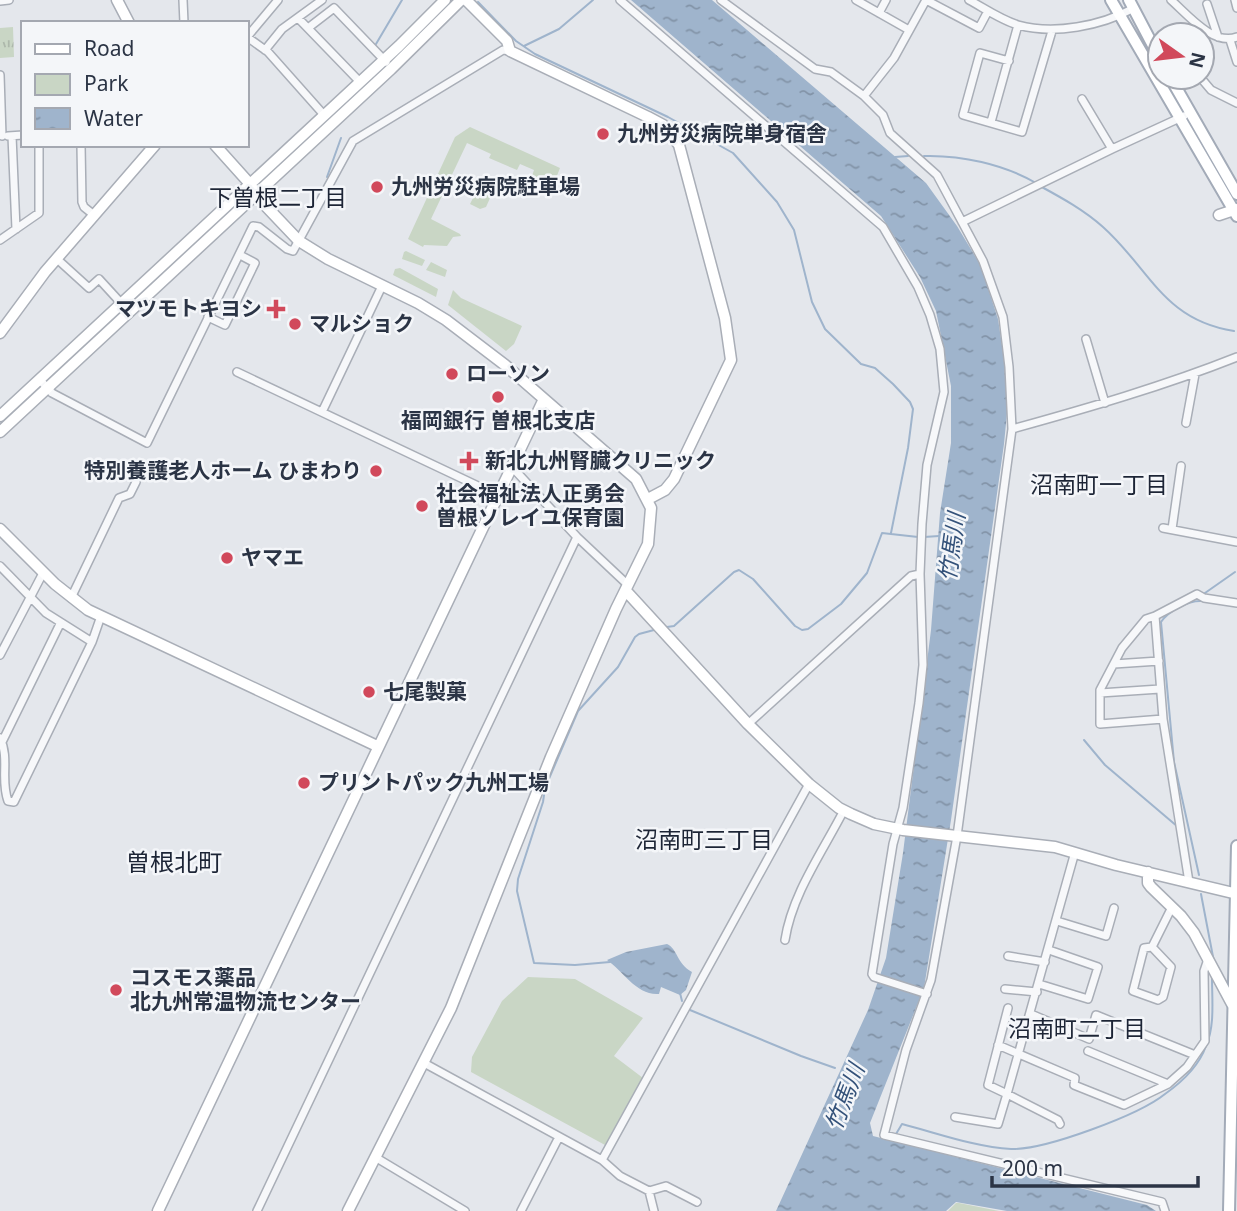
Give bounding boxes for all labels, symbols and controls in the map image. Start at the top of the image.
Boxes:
legend [21,21,248,147]
north arrow [1146,21,1216,91]
text: Road [84,34,134,62]
text: N [1183,49,1212,71]
text: Park [84,69,129,97]
text: Water [84,104,143,132]
place label: 九州労災病院単身宿舎 [617,119,827,147]
marker: 九州労災病院単身宿舎 [595,126,611,142]
place label: 九州労災病院駐車場 [391,172,580,200]
marker: 九州労災病院駐車場 [369,179,385,195]
district label: 下曽根二丁目 [209,181,347,213]
place label: マツモトキヨシ [115,294,262,322]
marker: マツモトキヨシ [268,301,284,317]
place label: マルショク [309,309,414,337]
marker: マルショク [287,316,303,332]
place label: ローソン [466,359,550,387]
marker: ローソン [444,366,460,382]
marker: 福岡銀行 曽根北支店 [490,389,506,405]
place label: 福岡銀行 曽根北支店 [401,406,595,434]
place label: 新北九州腎臓クリニック [485,446,716,474]
marker: 新北九州腎臓クリニック [459,451,479,471]
place label: 特別養護老人ホーム ひまわり [84,456,362,484]
marker: 特別養護老人ホーム ひまわり [368,463,384,479]
district label: 沼南町一丁目 [1030,468,1168,500]
place label: 社会福祉法人正勇会 曽根ソレイユ保育園 [436,479,625,531]
marker: 社会福祉法人正勇会 曽根ソレイユ保育園 [414,498,430,514]
water label: 竹馬川 [930,507,972,583]
place label: ヤマエ [241,543,304,571]
marker: ヤマエ [219,550,235,566]
place label: 七尾製菓 [383,677,467,705]
marker: 七尾製菓 [361,684,377,700]
place label: プリントパック九州工場 [318,768,549,796]
marker: プリントパック九州工場 [296,775,312,791]
district label: 沼南町三丁目 [635,823,773,855]
district label: 曽根北町 [126,845,222,878]
place label: コスモス薬品 北九州常温物流センター [130,963,361,1015]
marker: コスモス薬品 北九州常温物流センター [108,982,124,998]
district label: 沼南町二丁目 [1008,1012,1146,1044]
water label: 竹馬川 [817,1056,872,1135]
scale bar [992,1144,1198,1188]
text: 200 m [1002,1154,1063,1182]

